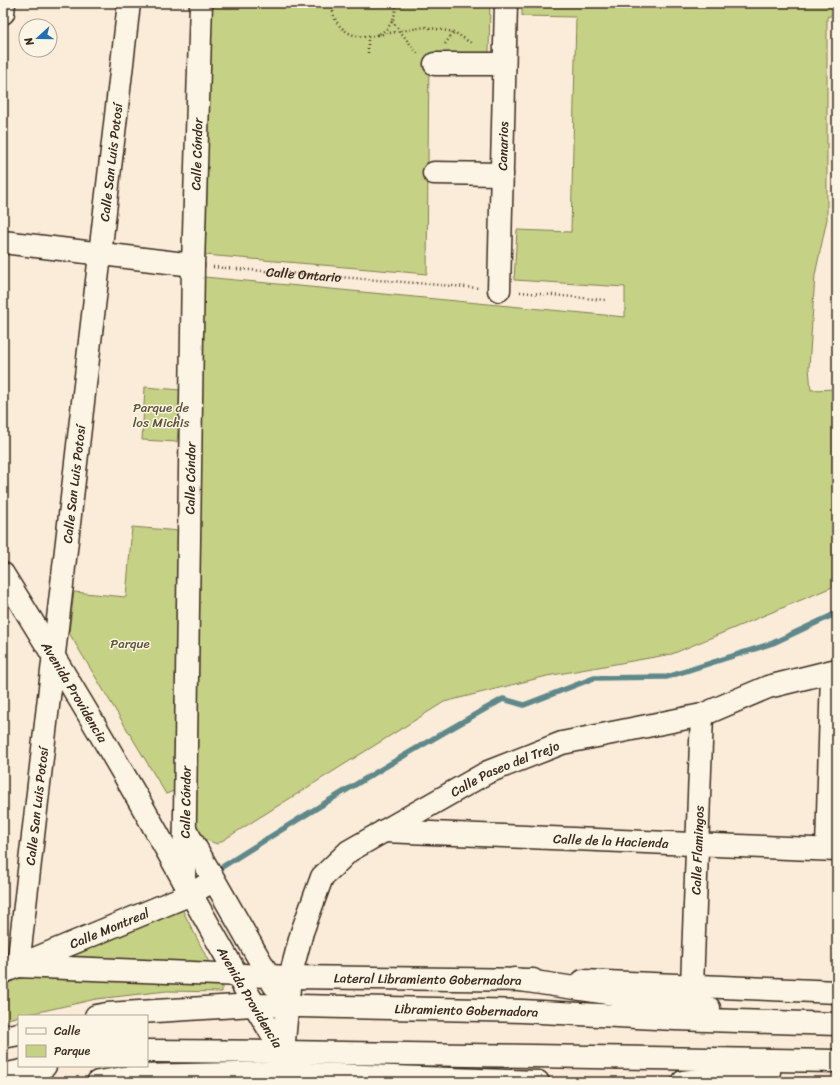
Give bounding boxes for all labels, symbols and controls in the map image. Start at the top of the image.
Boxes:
north arrow [18,18,58,58]
text: N [19,34,40,49]
street label: Calle San Luis Potosí [93,101,130,223]
street label: Calle Cóndor [184,117,210,191]
street label: Canarios [491,121,515,171]
street label: Calle Ontario [265,260,343,289]
park label: Parque de los Michis [133,396,189,434]
street label: Calle San Luis Potosí [56,422,92,545]
street label: Calle Cóndor [178,441,202,515]
park label: Parque [110,632,150,655]
street label: Avenida Providencia [34,636,114,748]
street label: Calle Paseo del Trejo [446,734,563,803]
street label: Calle San Luis Potosí [19,744,55,866]
street label: Calle Cóndor [174,765,198,838]
street label: Calle Flamingos [684,804,711,895]
street label: Calle de la Hacienda [553,827,669,855]
street label: Calle Montreal [66,901,153,955]
street label: Avenida Providencia [210,941,289,1053]
street label: Lateral Libramiento Gobernadora [334,967,522,992]
street label: Libramiento Gobernadora [394,997,539,1024]
legend [18,1015,148,1067]
text: Calle [54,1020,81,1042]
text: Parque [54,1040,91,1062]

